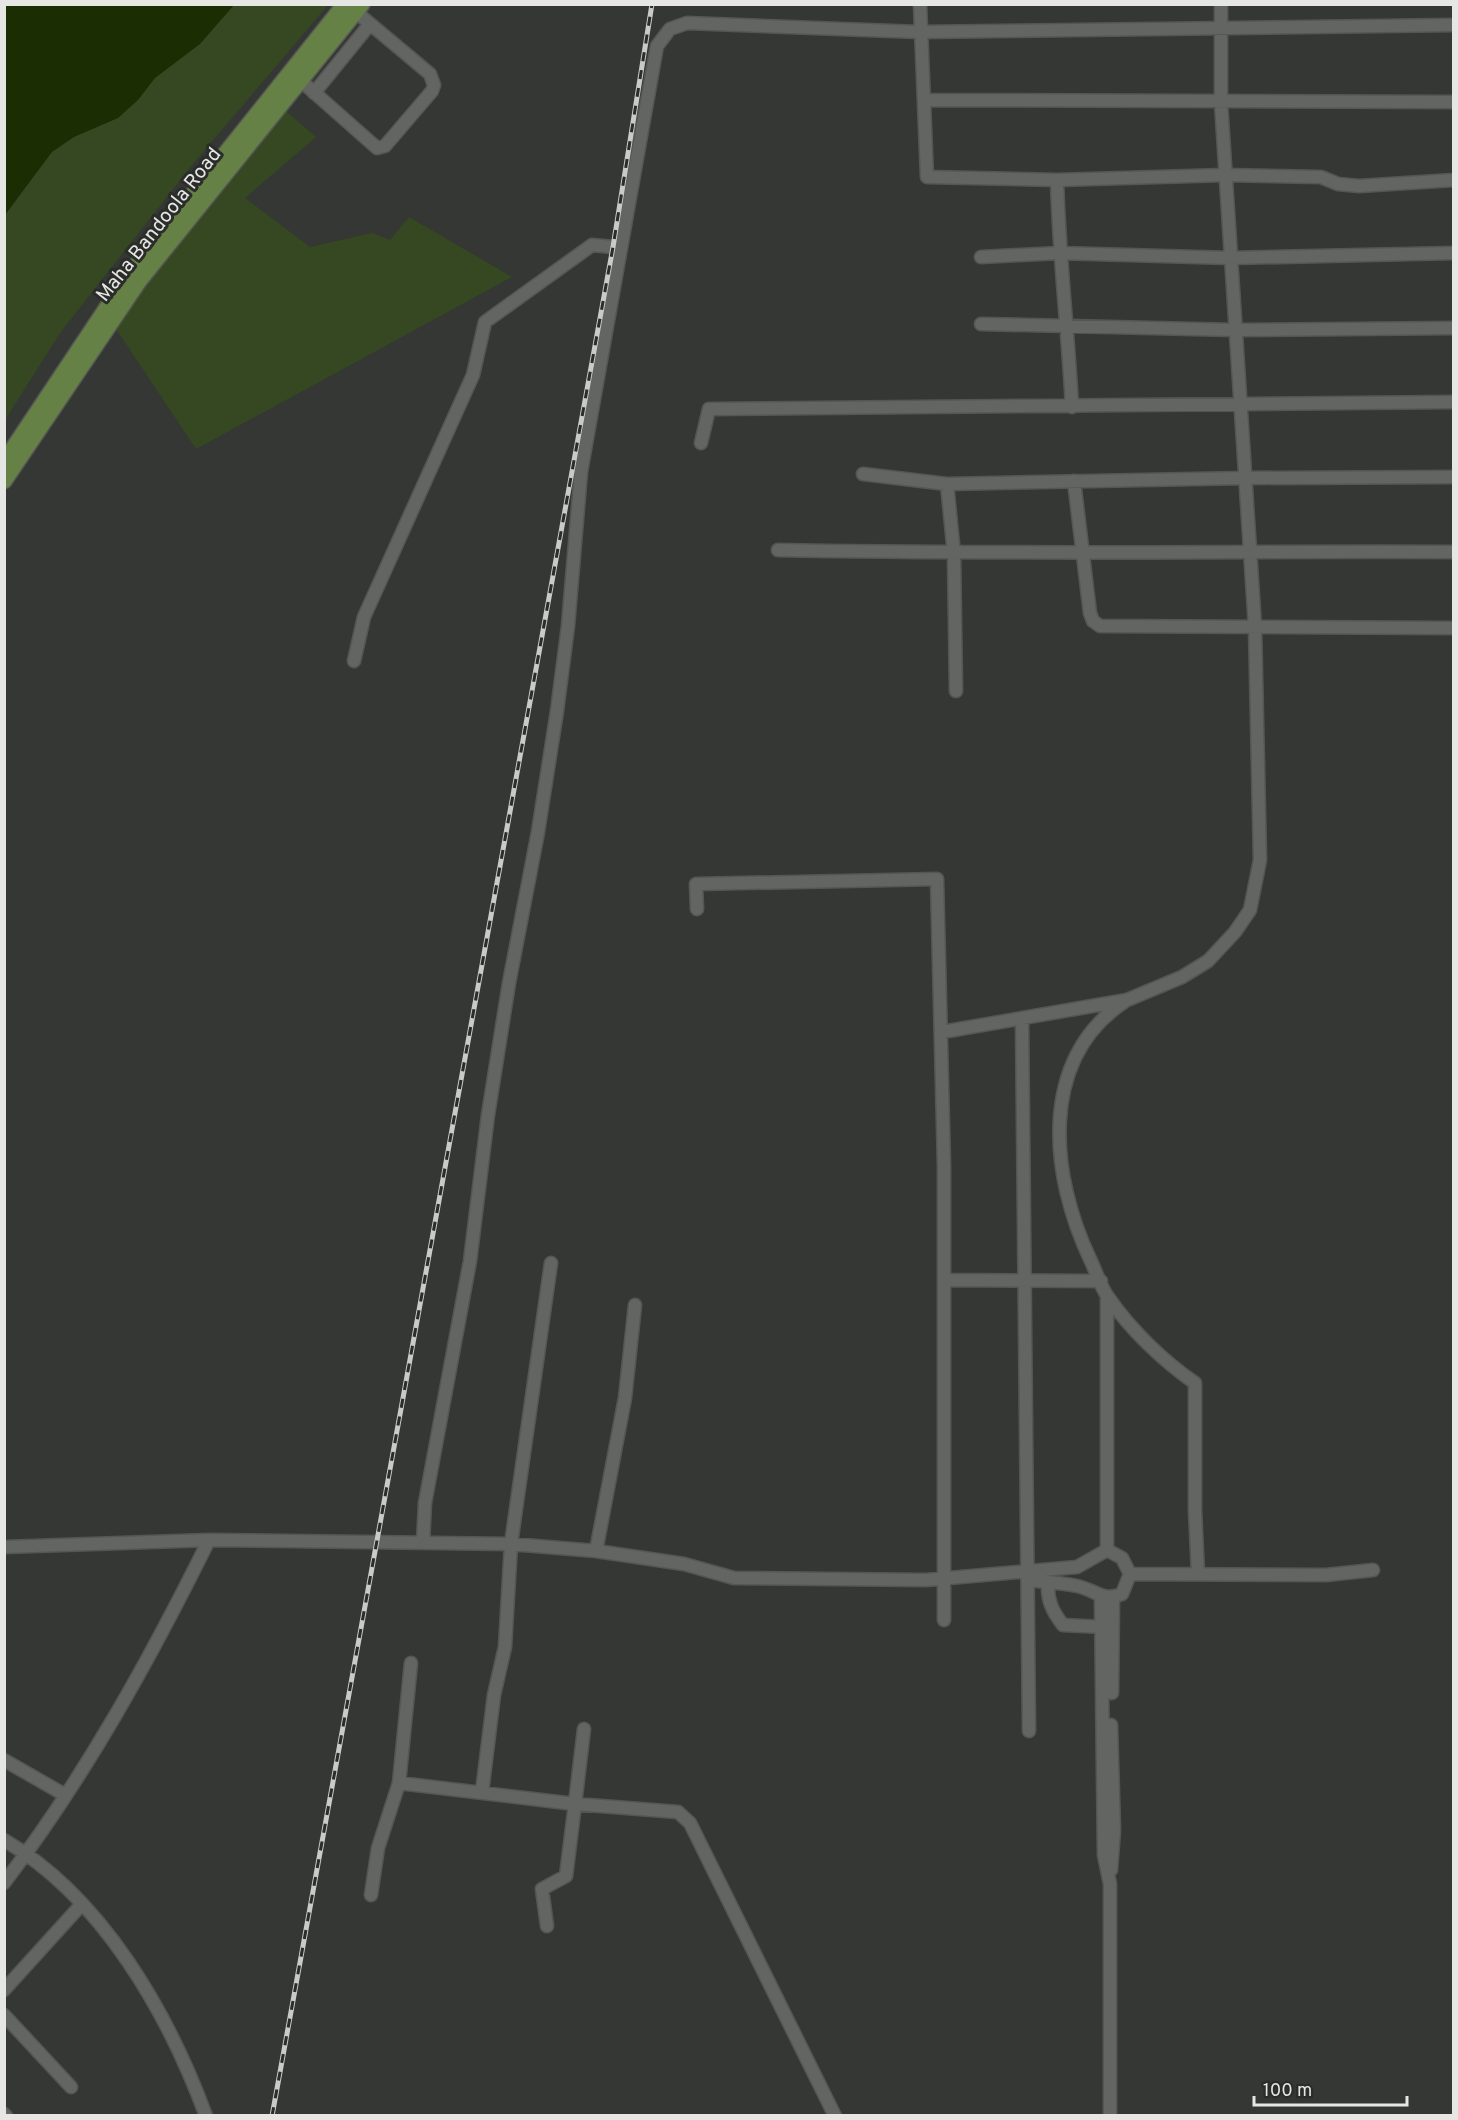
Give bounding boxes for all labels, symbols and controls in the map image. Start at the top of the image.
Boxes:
street label: Maha Bandoola Road [91,143,228,308]
scale bar [1254,2069,1407,2107]
text: 100 m [1263,2080,1312,2103]

